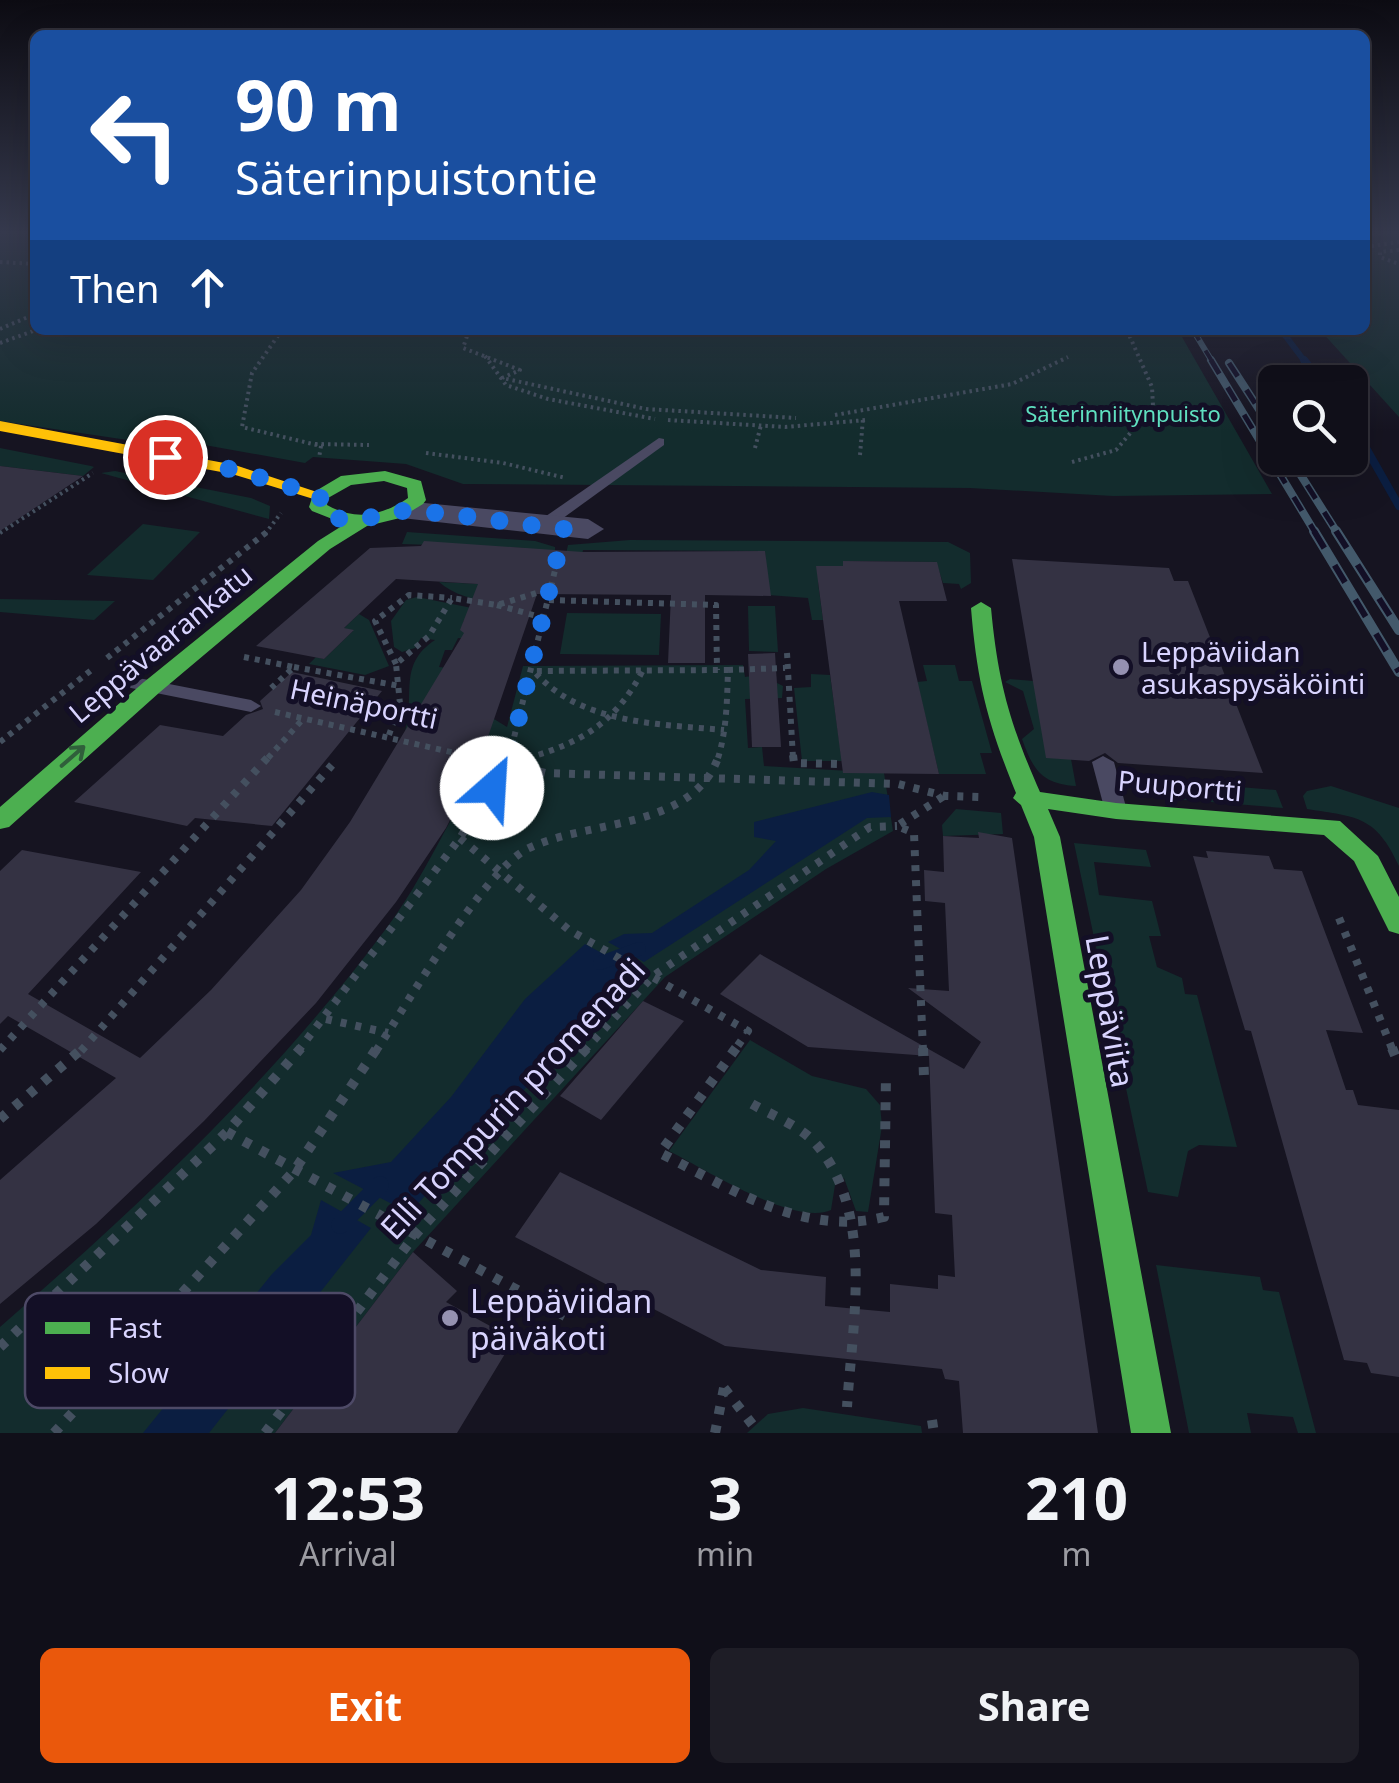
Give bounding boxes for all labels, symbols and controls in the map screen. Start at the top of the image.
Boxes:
text: 90 m [235,56,402,152]
icon: left [70,70,200,200]
text: Säterinpuistontie [235,147,598,208]
icon: ahead [180,260,235,315]
text: Then [70,262,160,314]
map controls [1258,365,1368,475]
button: search [1258,365,1368,475]
park label: Säterinniitynpuisto [1025,398,1221,428]
pin [123,415,208,500]
icon: arrive [138,430,193,485]
street label: Leppävaarankatu [60,555,260,731]
place label: Leppäviidan asukaspysäköinti [1141,632,1365,702]
marker: Leppäviidan asukaspysäköinti [1110,656,1132,678]
street label: Heinäportti [287,669,441,737]
position arrow [440,736,544,840]
one-way arrow [60,744,85,767]
street label: Puuportti [1116,761,1244,809]
street label: Leppäviita [1076,931,1146,1091]
street label: Elli Tompurin promenadi [370,948,654,1248]
place label: Leppäviidan päiväkoti [470,1279,652,1359]
legend [25,1293,355,1408]
marker: Leppäviidan päiväkoti [439,1307,461,1329]
text: Fast [108,1308,162,1346]
text: Slow [108,1353,169,1391]
text: 12:53 [271,1456,425,1538]
text: 3 [708,1456,742,1538]
text: 210 [1025,1456,1128,1538]
text: Arrival [299,1532,397,1575]
text: min [696,1532,754,1575]
text: m [1062,1532,1091,1575]
button: Exit [40,1648,690,1763]
button: Share [710,1648,1359,1763]

